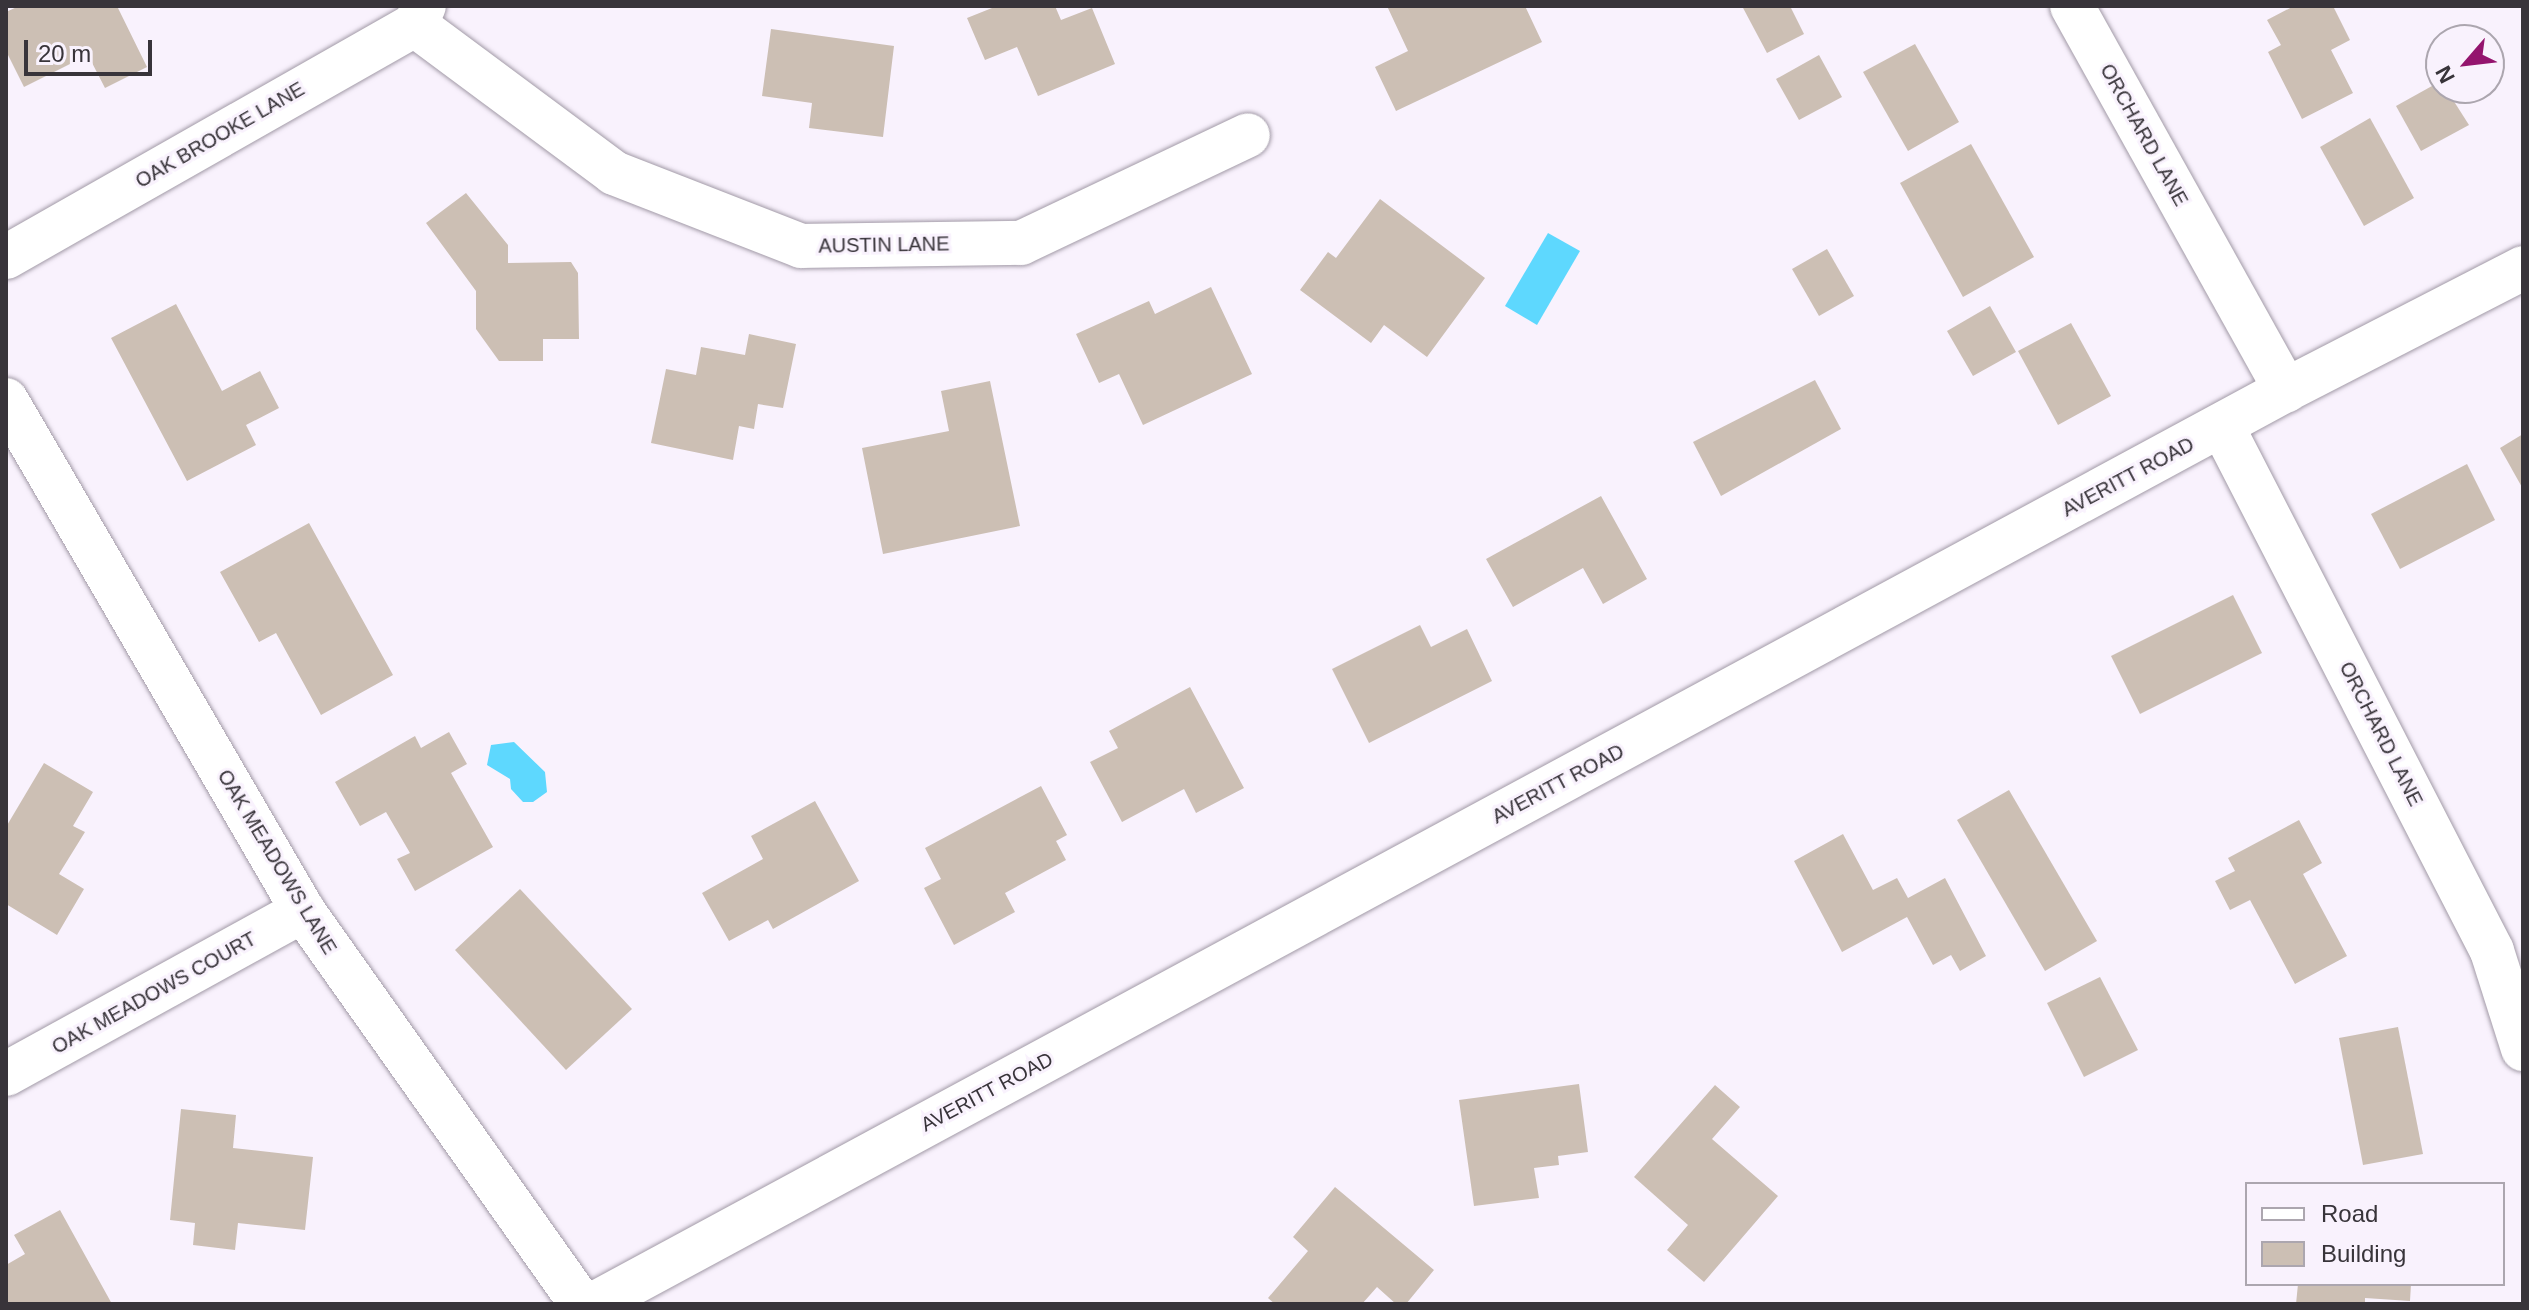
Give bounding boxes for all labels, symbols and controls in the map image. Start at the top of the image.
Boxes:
scale bar [28,24,156,74]
north arrow [2425,24,2505,104]
text: 20 m [38,40,91,67]
street label: ORCHARD LANE [2095,60,2193,210]
text: N [2430,62,2460,87]
street label: OAK BROOKE LANE [131,77,309,193]
street label: AUSTIN LANE [818,232,950,258]
street label: AVERITT ROAD [2058,432,2198,522]
street label: ORCHARD LANE [2334,658,2428,810]
street label: AVERITT ROAD [1488,739,1628,829]
street label: OAK MEADOWS LANE [212,765,342,959]
street label: OAK MEADOWS COURT [48,927,260,1059]
street label: AVERITT ROAD [917,1047,1057,1137]
legend [2245,1182,2505,1286]
text: Road [2321,1200,2378,1227]
text: Building [2321,1240,2406,1267]

